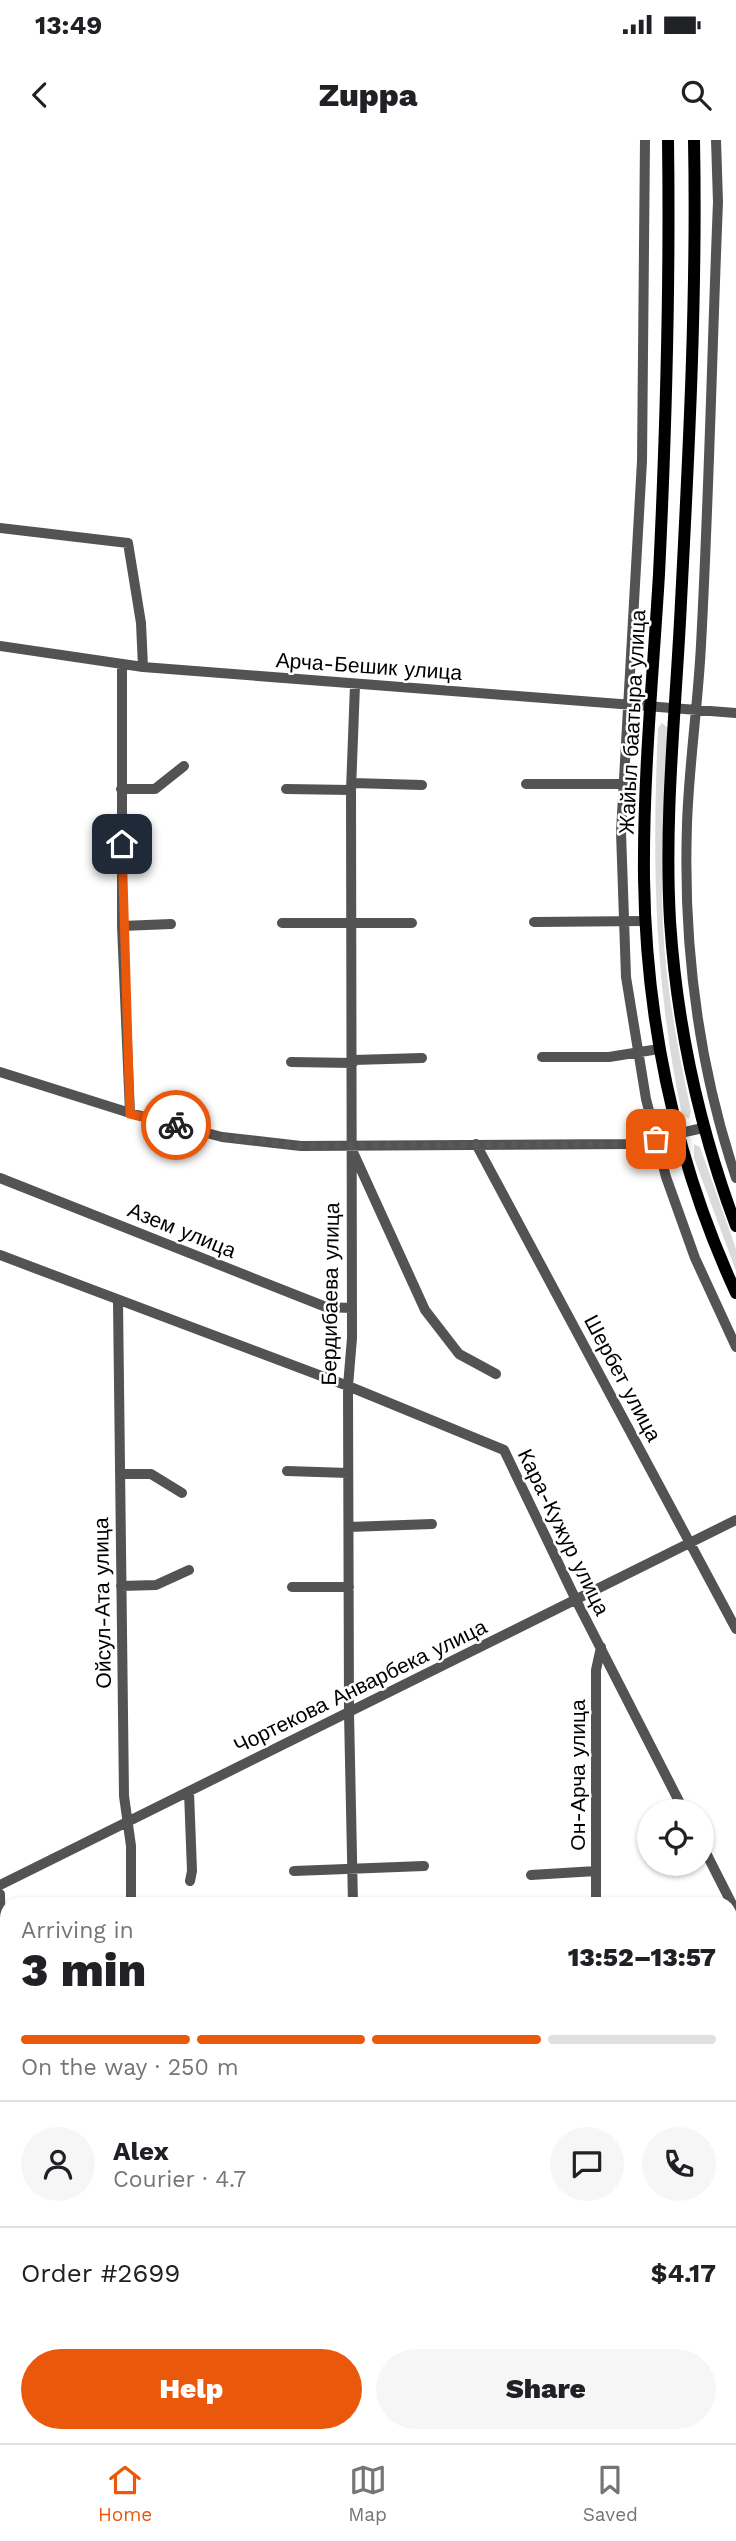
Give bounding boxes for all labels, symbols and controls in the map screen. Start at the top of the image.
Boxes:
text: 13:49 [35,10,102,40]
icon: back [21,76,59,114]
text: Zuppa [319,76,417,114]
icon: search [677,76,715,114]
street label: Жайыл баатыра улица [614,609,650,835]
street label: Арча-Бешик улица [275,647,463,685]
pin [92,814,152,874]
icon: home [103,825,141,863]
courier [141,1090,211,1160]
icon: bike [157,1106,195,1144]
pin [626,1109,686,1169]
icon: bag [637,1120,675,1158]
street label: Азем улица [124,1197,240,1263]
street label: Бердибаева улица [316,1202,344,1386]
street label: Шербет улица [579,1310,667,1446]
street label: Кара-Кужур улица [513,1445,615,1620]
street label: Ойсул-Ата улица [88,1517,116,1689]
street label: Чортекова Анварбека улица [229,1614,491,1758]
street label: Он-Арча улица [565,1699,590,1851]
map controls [637,1799,714,1876]
button: locate [637,1799,714,1876]
text: Arriving in [21,1917,134,1944]
text: 13:52–13:57 [568,1942,716,1972]
text: 3 min [21,1943,146,1997]
text: On the way · 250 m [21,2054,239,2081]
button: person [21,2127,95,2201]
button: chat [550,2127,624,2201]
button: phone [642,2127,716,2201]
text: Alex [113,2136,169,2166]
text: Courier · 4.7 [113,2166,246,2193]
text: Order #2699 [21,2258,180,2288]
text: $4.17 [651,2258,716,2288]
button: Help [21,2349,362,2429]
button: Share [376,2349,716,2429]
tab: Home [98,2461,152,2526]
tab: Map [348,2461,387,2526]
tab: Saved [583,2461,638,2526]

